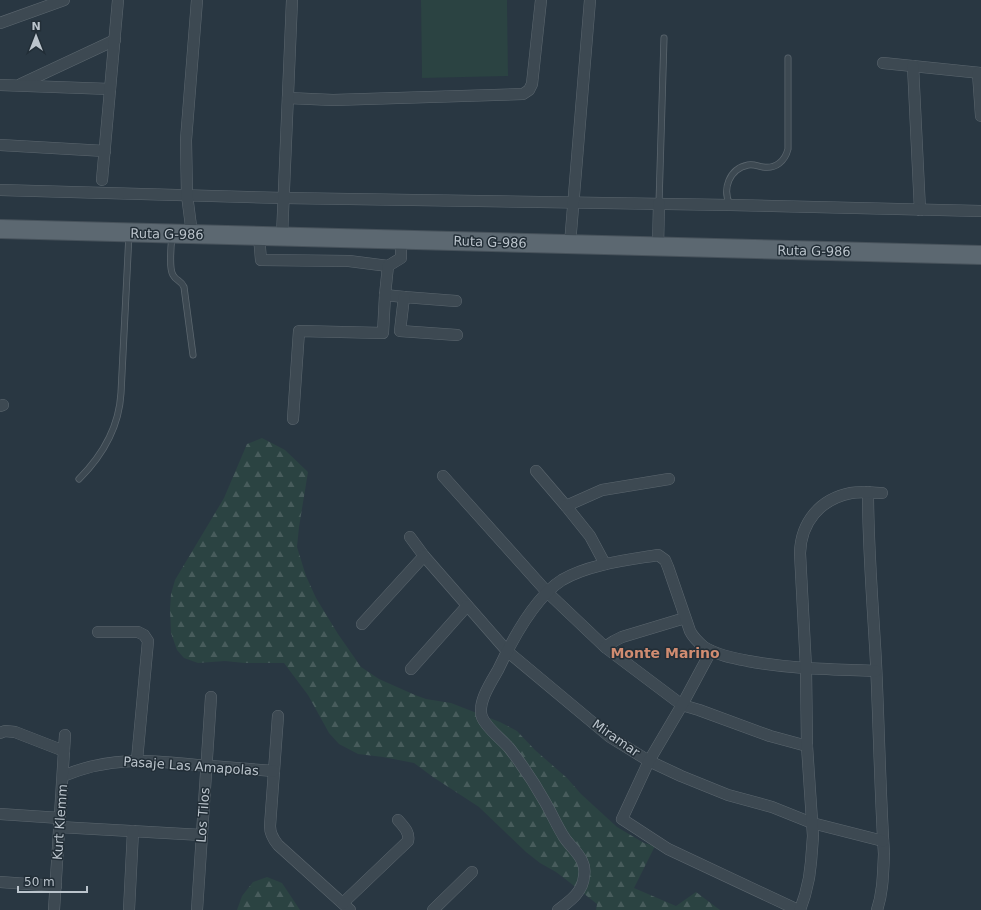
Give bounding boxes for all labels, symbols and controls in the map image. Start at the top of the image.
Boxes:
north arrow [16,16,56,56]
text: N [31,20,41,33]
street label: Ruta G-986 [130,226,204,242]
street label: Ruta G-986 [453,233,527,251]
street label: Ruta G-986 [777,243,851,259]
district label: Monte Marino [610,645,720,661]
street label: Miramar [590,716,643,760]
street label: Pasaje Las Amapolas [123,754,260,778]
street label: Kurt Klemm [50,783,70,861]
street label: Los Tilos [194,787,212,843]
scale bar [18,868,87,894]
text: 50 m [24,875,55,889]

